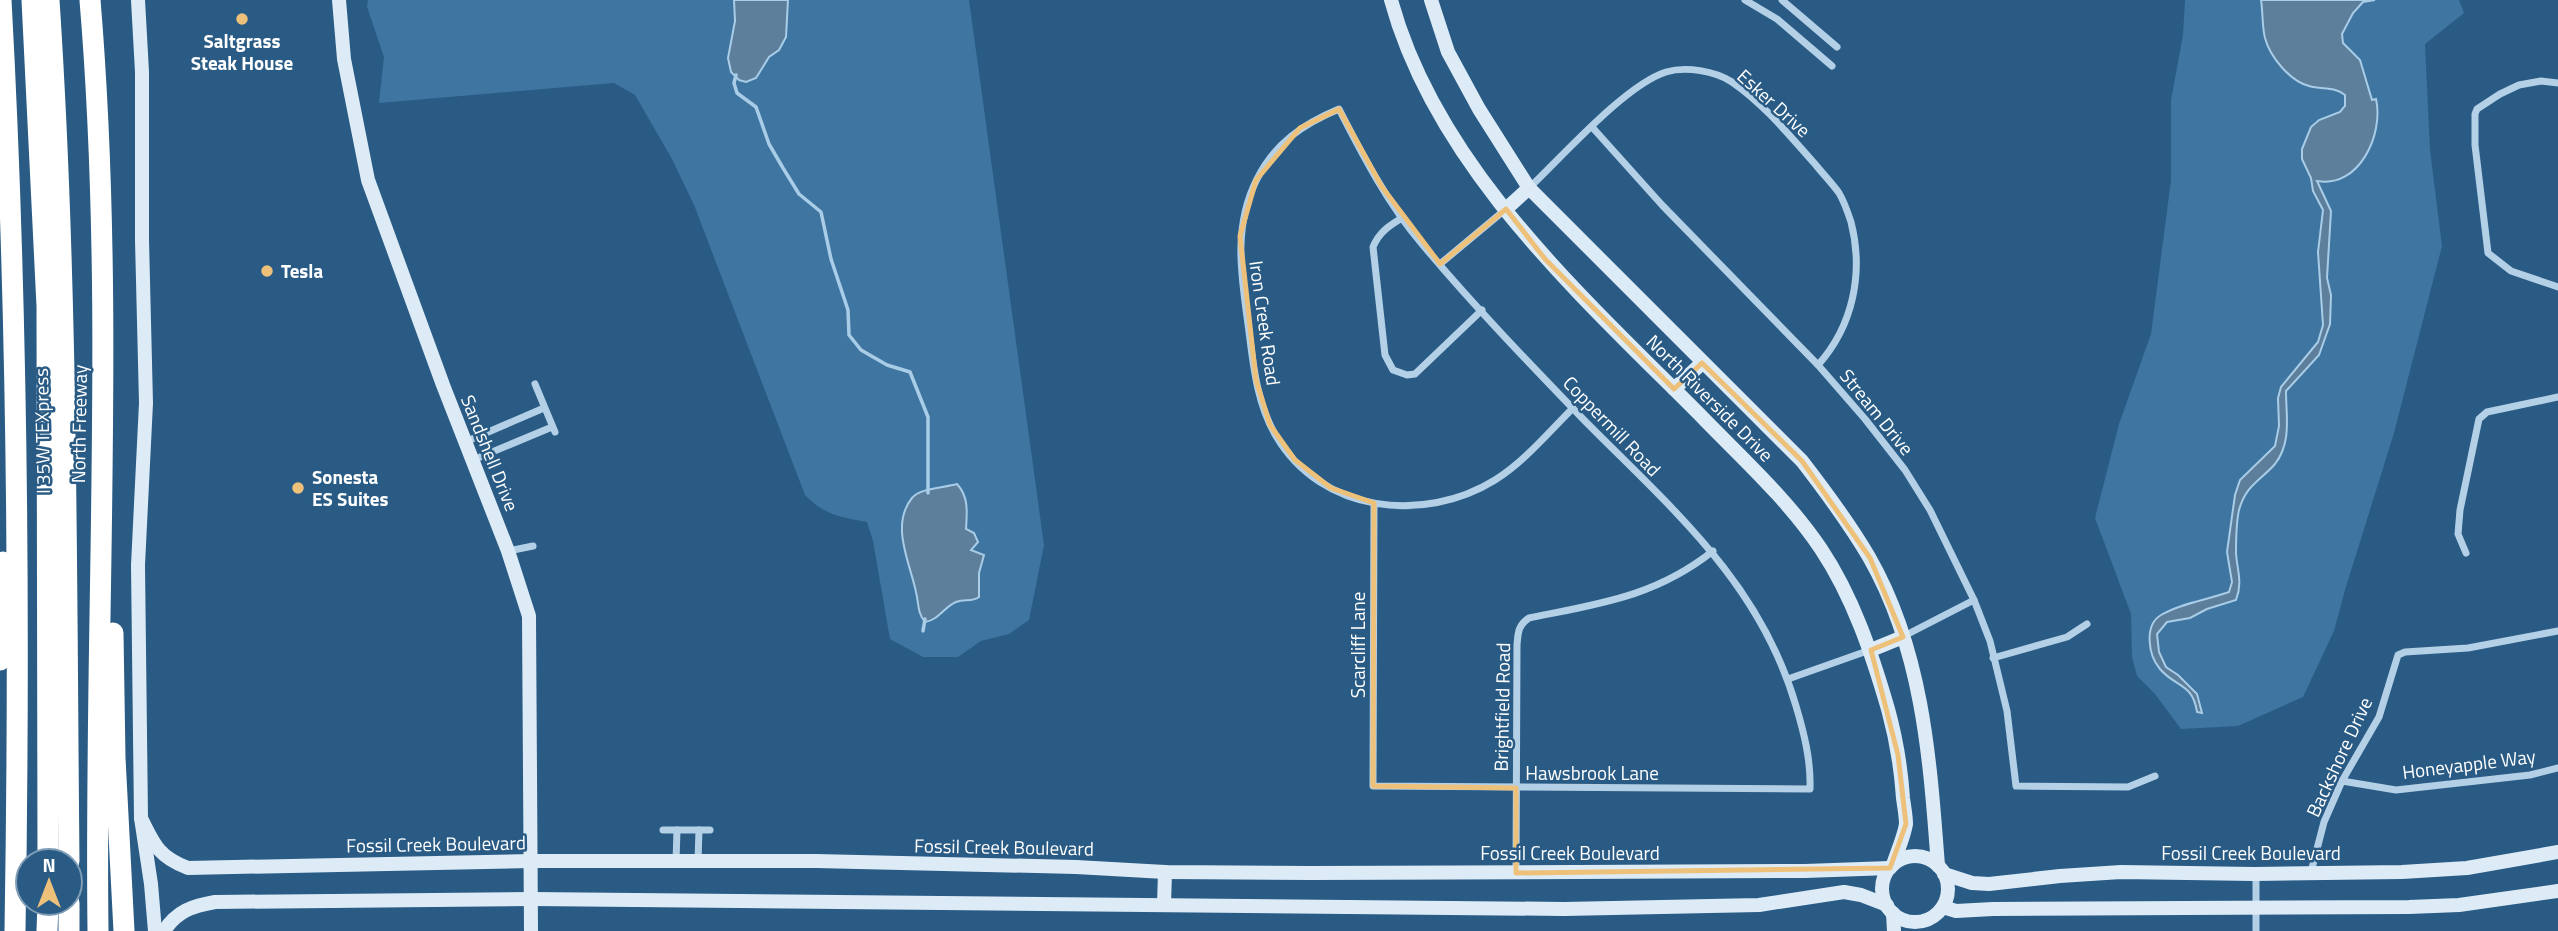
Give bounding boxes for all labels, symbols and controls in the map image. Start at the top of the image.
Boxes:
marker: Saltgrass Steak House [234,11,250,27]
place label: Saltgrass Steak House [191,26,294,77]
street label: Esker Drive [1731,62,1818,144]
place label: Tesla [281,256,323,285]
street label: Iron Creek Road [1242,259,1289,387]
marker: Tesla [259,263,275,279]
street label: North Riverside Drive [1640,327,1781,468]
street label: Stream Drive [1833,362,1921,461]
street label: North Freeway [63,365,94,483]
street label: I 35W TEXpress [26,368,57,494]
street label: Coppermill Road [1557,369,1668,483]
street label: Sandshell Drive [454,390,527,515]
place label: Sonesta ES Suites [312,462,388,513]
marker: Sonesta ES Suites [290,480,306,496]
street label: Scarcliff Lane [1343,592,1372,698]
street label: Brightfield Road [1486,642,1517,772]
street label: Backshore Drive [2298,692,2379,822]
street label: Honeyapple Way [2401,741,2537,786]
street label: Hawsbrook Lane [1525,758,1659,787]
street label: Fossil Creek Boulevard [346,827,526,860]
street label: Fossil Creek Boulevard [914,830,1094,863]
street label: Fossil Creek Boulevard [1480,838,1660,867]
street label: Fossil Creek Boulevard [2161,838,2341,867]
north arrow [14,847,84,917]
text: N [42,850,56,879]

